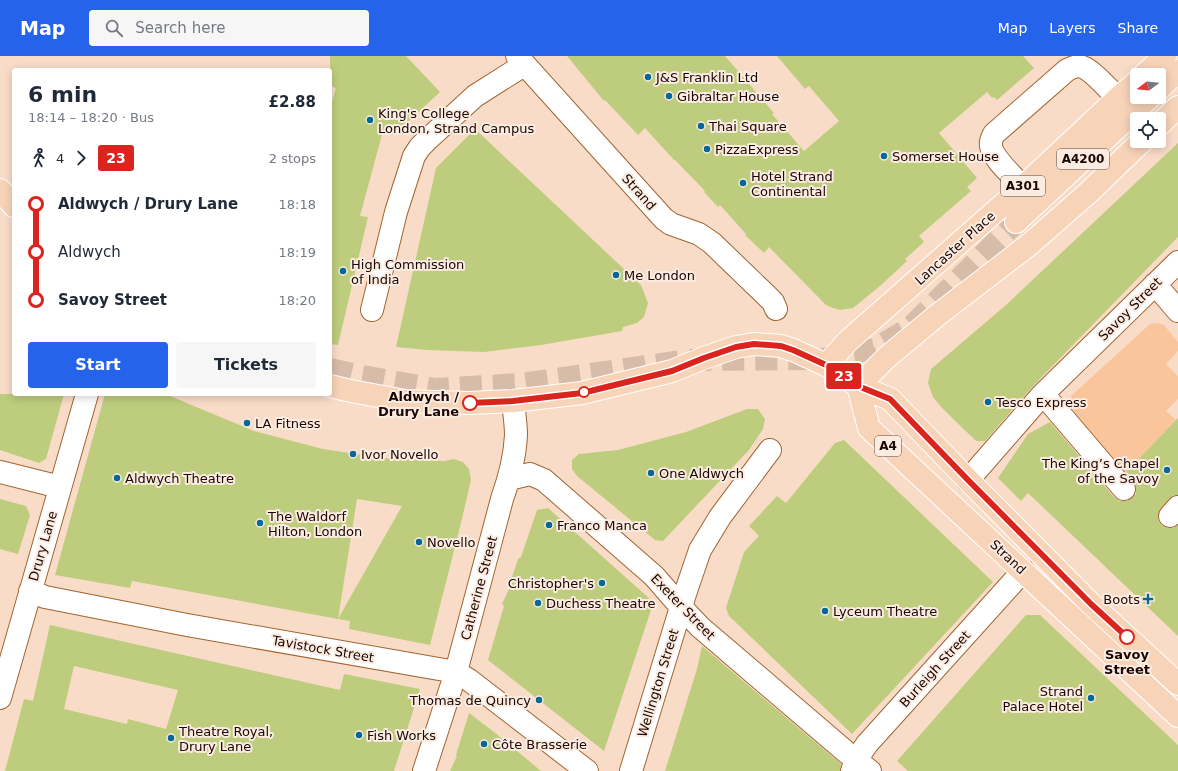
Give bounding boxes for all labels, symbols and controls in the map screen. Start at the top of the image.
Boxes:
search box [89,10,369,46]
text: Map [20,17,65,39]
icon: search [103,17,125,39]
text: Search here [135,19,225,37]
text: Map [998,20,1027,36]
text: Layers [1049,20,1096,36]
text: Share [1118,20,1158,36]
north arrow [1130,68,1166,104]
map controls [1130,68,1166,148]
place label: J&S Franklin Ltd [655,70,758,85]
marker: J&S Franklin Ltd [643,72,653,82]
text: 6 min [28,82,97,107]
place label: Gibraltar House [677,89,779,104]
marker: Gibraltar House [664,91,674,101]
text: £2.88 [269,93,316,111]
place label: King's College London, Strand Campus [378,106,534,136]
text: 18:14 – 18:20 · Bus [28,110,154,125]
button: locate [1130,112,1166,148]
marker: King's College London, Strand Campus [365,115,375,125]
place label: Thai Square [708,119,787,134]
marker: Thai Square [696,121,706,131]
place label: PizzaExpress [715,142,799,157]
marker: PizzaExpress [702,144,712,154]
icon: walk [28,147,50,169]
icon: forward [70,147,92,169]
place label: Somerset House [892,149,999,164]
road number: A4200 [1057,149,1109,169]
text: 23 [106,150,126,166]
text: 4 [56,151,64,166]
text: 2 stops [269,151,316,166]
marker: Somerset House [879,151,889,161]
place label: Hotel Strand Continental [751,169,833,199]
street label: Strand [619,171,659,213]
road number: A301 [1001,176,1045,196]
marker: Hotel Strand Continental [738,178,748,188]
text: Aldwych / Drury Lane [58,195,238,213]
text: 18:18 [279,197,316,212]
street label: Lancaster Place [912,208,998,288]
text: Aldwych [58,243,121,261]
text: 18:19 [279,245,316,260]
place label: High Commission of India [351,257,464,287]
marker: High Commission of India [338,266,348,276]
place label: Me London [624,268,695,283]
marker: Me London [611,270,621,280]
street label: Savoy Street [1095,274,1165,344]
text: Savoy Street [58,291,167,309]
text: 18:20 [279,293,316,308]
button: Start [28,342,168,388]
button: Tickets [176,342,316,388]
line badge: 23 [826,363,862,389]
text: 23 [834,368,854,384]
unlabelled marker [578,386,590,398]
place label: Aldwych / Drury Lane [378,389,459,419]
marker: Aldwych / Drury Lane [462,395,478,411]
place label: Tesco Express [995,395,1087,410]
marker: Tesco Express [983,397,993,407]
place label: LA Fitness [255,416,321,431]
marker: LA Fitness [242,418,252,428]
road number: A4 [875,436,901,456]
place label: Ivor Novello [361,447,439,462]
marker: Ivor Novello [348,449,358,459]
place label: The King’s Chapel of the Savoy [1041,456,1159,486]
marker: The King’s Chapel of the Savoy [1162,465,1172,475]
place label: One Aldwych [659,466,744,481]
marker: One Aldwych [646,468,656,478]
place label: Aldwych Theatre [125,471,234,486]
marker: Aldwych Theatre [112,473,122,483]
street label: Drury Lane [26,509,60,583]
place label: The Waldorf Hilton, London [267,509,362,539]
marker: The Waldorf Hilton, London [255,518,265,528]
place label: Franco Manca [557,518,647,533]
marker: Franco Manca [544,520,554,530]
street label: Catherine Street [458,534,500,642]
place label: Novello [427,535,476,550]
marker: Novello [414,537,424,547]
street label: Strand [987,537,1029,577]
street label: Exeter Street [648,571,718,643]
place label: Christopher's [508,576,594,591]
marker: Christopher's [597,578,607,588]
place label: Boots [1103,592,1140,607]
marker: Boots [1143,594,1153,604]
place label: Duchess Theatre [546,596,656,611]
marker: Duchess Theatre [533,598,543,608]
place label: Lyceum Theatre [833,604,937,619]
marker: Lyceum Theatre [820,606,830,616]
street label: Wellington Street [634,627,682,739]
street label: Burleigh Street [897,628,973,710]
marker: Savoy Street [1119,629,1135,645]
street label: Tavistock Street [270,632,375,665]
place label: Savoy Street [1104,647,1150,677]
place label: Strand Palace Hotel [1002,684,1083,714]
place label: Thomas de Quincy [409,693,531,708]
marker: Strand Palace Hotel [1086,693,1096,703]
marker: Thomas de Quincy [534,695,544,705]
place label: Theatre Royal, Drury Lane [178,724,273,754]
place label: Fish Works [367,728,436,743]
marker: Fish Works [354,730,364,740]
marker: Theatre Royal, Drury Lane [166,733,176,743]
place label: Côte Brasserie [492,737,587,752]
marker: Côte Brasserie [479,739,489,749]

